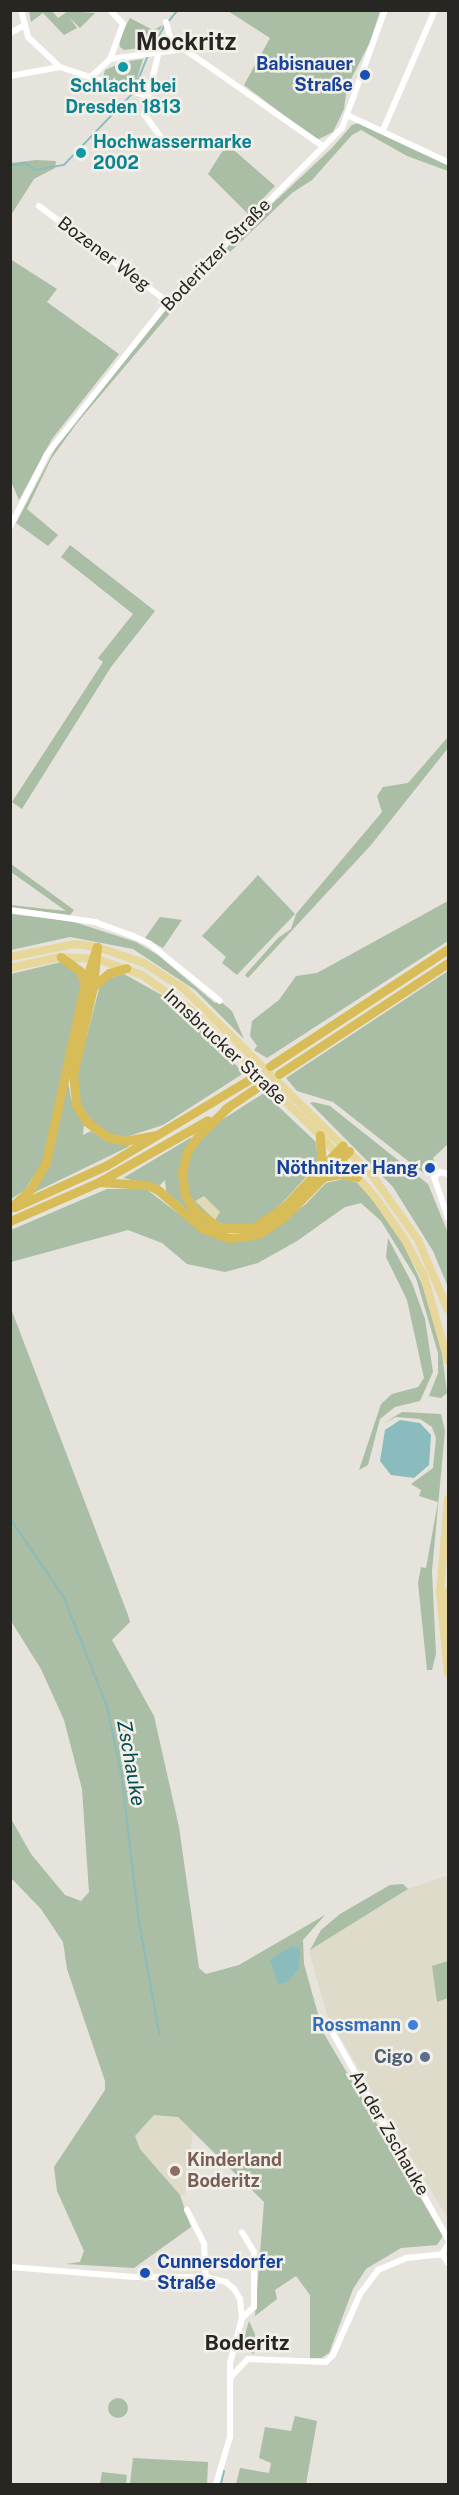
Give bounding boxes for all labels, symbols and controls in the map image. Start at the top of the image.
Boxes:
district label: Mockritz [136,28,236,56]
place label: Babisnauer Straße [256,54,353,97]
marker: Schlacht bei Dresden 1813 [116,60,130,74]
marker: Babisnauer Straße [358,68,372,82]
place label: Schlacht bei Dresden 1813 [65,76,181,118]
place label: Hochwassermarke 2002 [93,132,252,174]
marker: Hochwassermarke 2002 [74,146,88,160]
street label: Boderitzer Straße [157,194,275,316]
street label: Bozener Weg [53,212,155,296]
street label: Innsbrucker Straße [159,984,291,1110]
place label: Nöthnitzer Hang [276,1157,418,1179]
marker: Nöthnitzer Hang [423,1161,437,1175]
water label: Zschauke [112,1718,150,1808]
place label: Rossmann [312,2014,401,2036]
marker: Rossmann [406,2018,420,2032]
place label: Cigo [374,2046,413,2068]
marker: Cigo [418,2050,432,2064]
street label: An der Zschauke [344,2067,434,2199]
place label: Kinderland Boderitz [187,2150,282,2192]
marker: Kinderland Boderitz [168,2164,182,2178]
place label: Cunnersdorfer Straße [157,2252,283,2294]
marker: Cunnersdorfer Straße [138,2266,152,2280]
district label: Boderitz [205,2330,289,2356]

